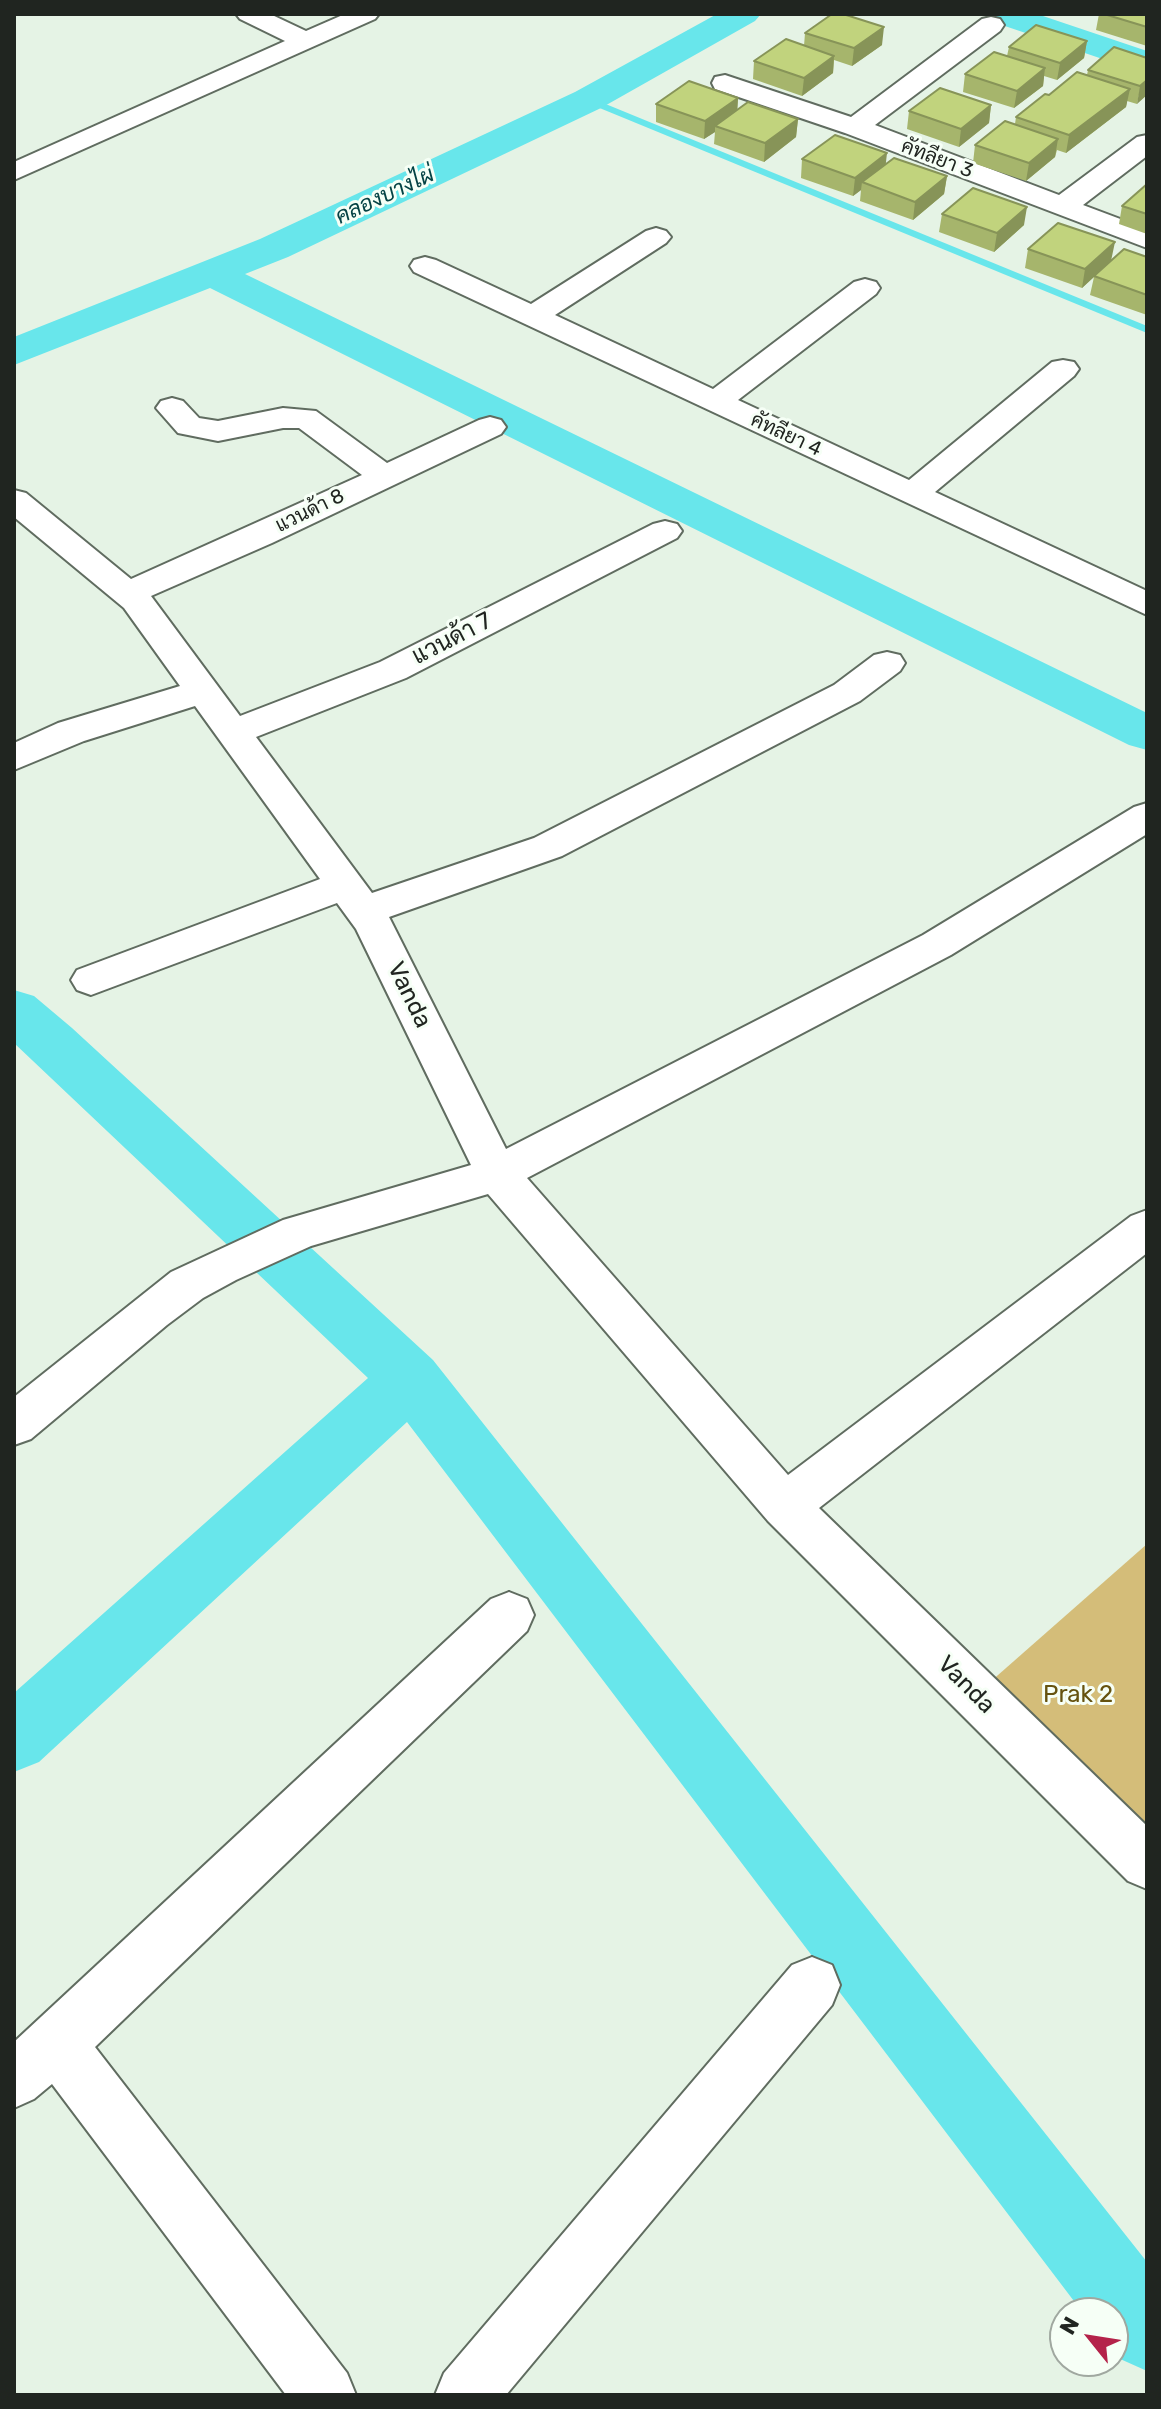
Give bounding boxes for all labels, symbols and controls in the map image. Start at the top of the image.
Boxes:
street label: คัทลียา 3 [898,134,976,184]
water label: คลองบางไผ่ [331,162,439,230]
street label: คัทลียา 4 [747,408,825,462]
street label: แวนด้า 8 [272,484,348,538]
street label: แวนด้า 7 [407,607,497,671]
street label: Vanda [381,957,437,1033]
street label: Vanda [931,1650,1001,1720]
park label: Prak 2 [1043,1681,1113,1709]
north arrow [1049,2297,1129,2377]
text: N [1054,2312,1085,2339]

